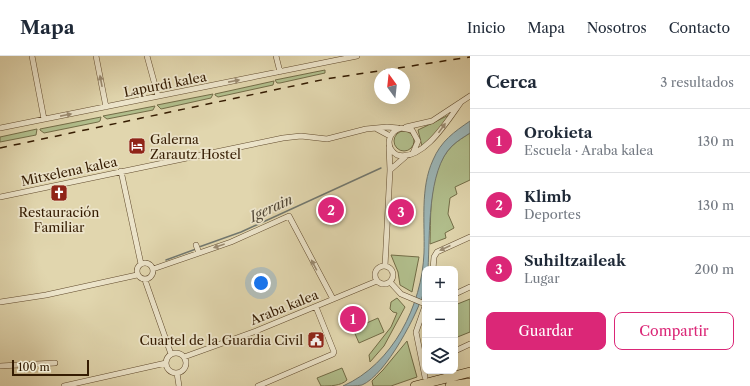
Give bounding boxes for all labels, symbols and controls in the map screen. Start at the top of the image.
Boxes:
text: Mapa [20,16,75,39]
text: Inicio [467,19,505,37]
text: Mapa [527,19,565,37]
text: Nosotros [587,19,647,37]
text: Contacto [669,19,730,37]
street label: Lapurdi kalea [122,68,208,100]
north arrow [374,68,410,104]
text: Cerca [486,72,537,92]
text: 3 resultados [660,74,734,90]
one-way arrow [98,75,104,87]
one-way arrow [228,78,240,84]
one-way arrow [60,111,72,117]
one-way arrow [438,123,446,133]
text: Orokieta [524,123,593,142]
place label: Galerna Zarautz Hostel [150,131,241,162]
text: 1 [496,133,502,149]
text: 130 m [698,133,734,149]
hotel icon: Galerna Zarautz Hostel [127,136,147,156]
text: Escuela · Araba kalea [524,142,653,158]
street label: Mitxelena kalea [20,153,119,189]
church icon: Restauración Familiar [49,183,69,203]
text: Klimb [524,187,571,206]
water label: Igerain [246,190,295,226]
pin: 2 [318,195,344,225]
pin: 3 [388,197,414,227]
text: 2 [495,197,503,213]
text: 130 m [698,197,734,213]
place label: Restauración Familiar [19,204,99,235]
text: Deportes [524,206,581,222]
one-way arrow [213,243,225,249]
one-way arrow [440,245,451,251]
text: Suhiltzaileak [524,251,626,270]
one-way arrow [311,259,318,270]
text: 3 [495,261,503,277]
text: 200 m [694,261,734,277]
map controls [422,266,458,374]
button: + [422,266,458,302]
text: Lugar [524,270,560,286]
your location [251,273,271,293]
street label: Araba kalea [247,286,321,328]
button: − [422,302,458,338]
pin: 1 [340,304,366,334]
button: Guardar [486,312,606,350]
button: Compartir [614,312,734,350]
public building icon: Cuartel de la Guardia Civil [306,330,326,350]
place label: Cuartel de la Guardia Civil [139,332,303,348]
button: layers [422,338,458,374]
scale bar [12,358,89,377]
text: 100 m [18,360,50,374]

